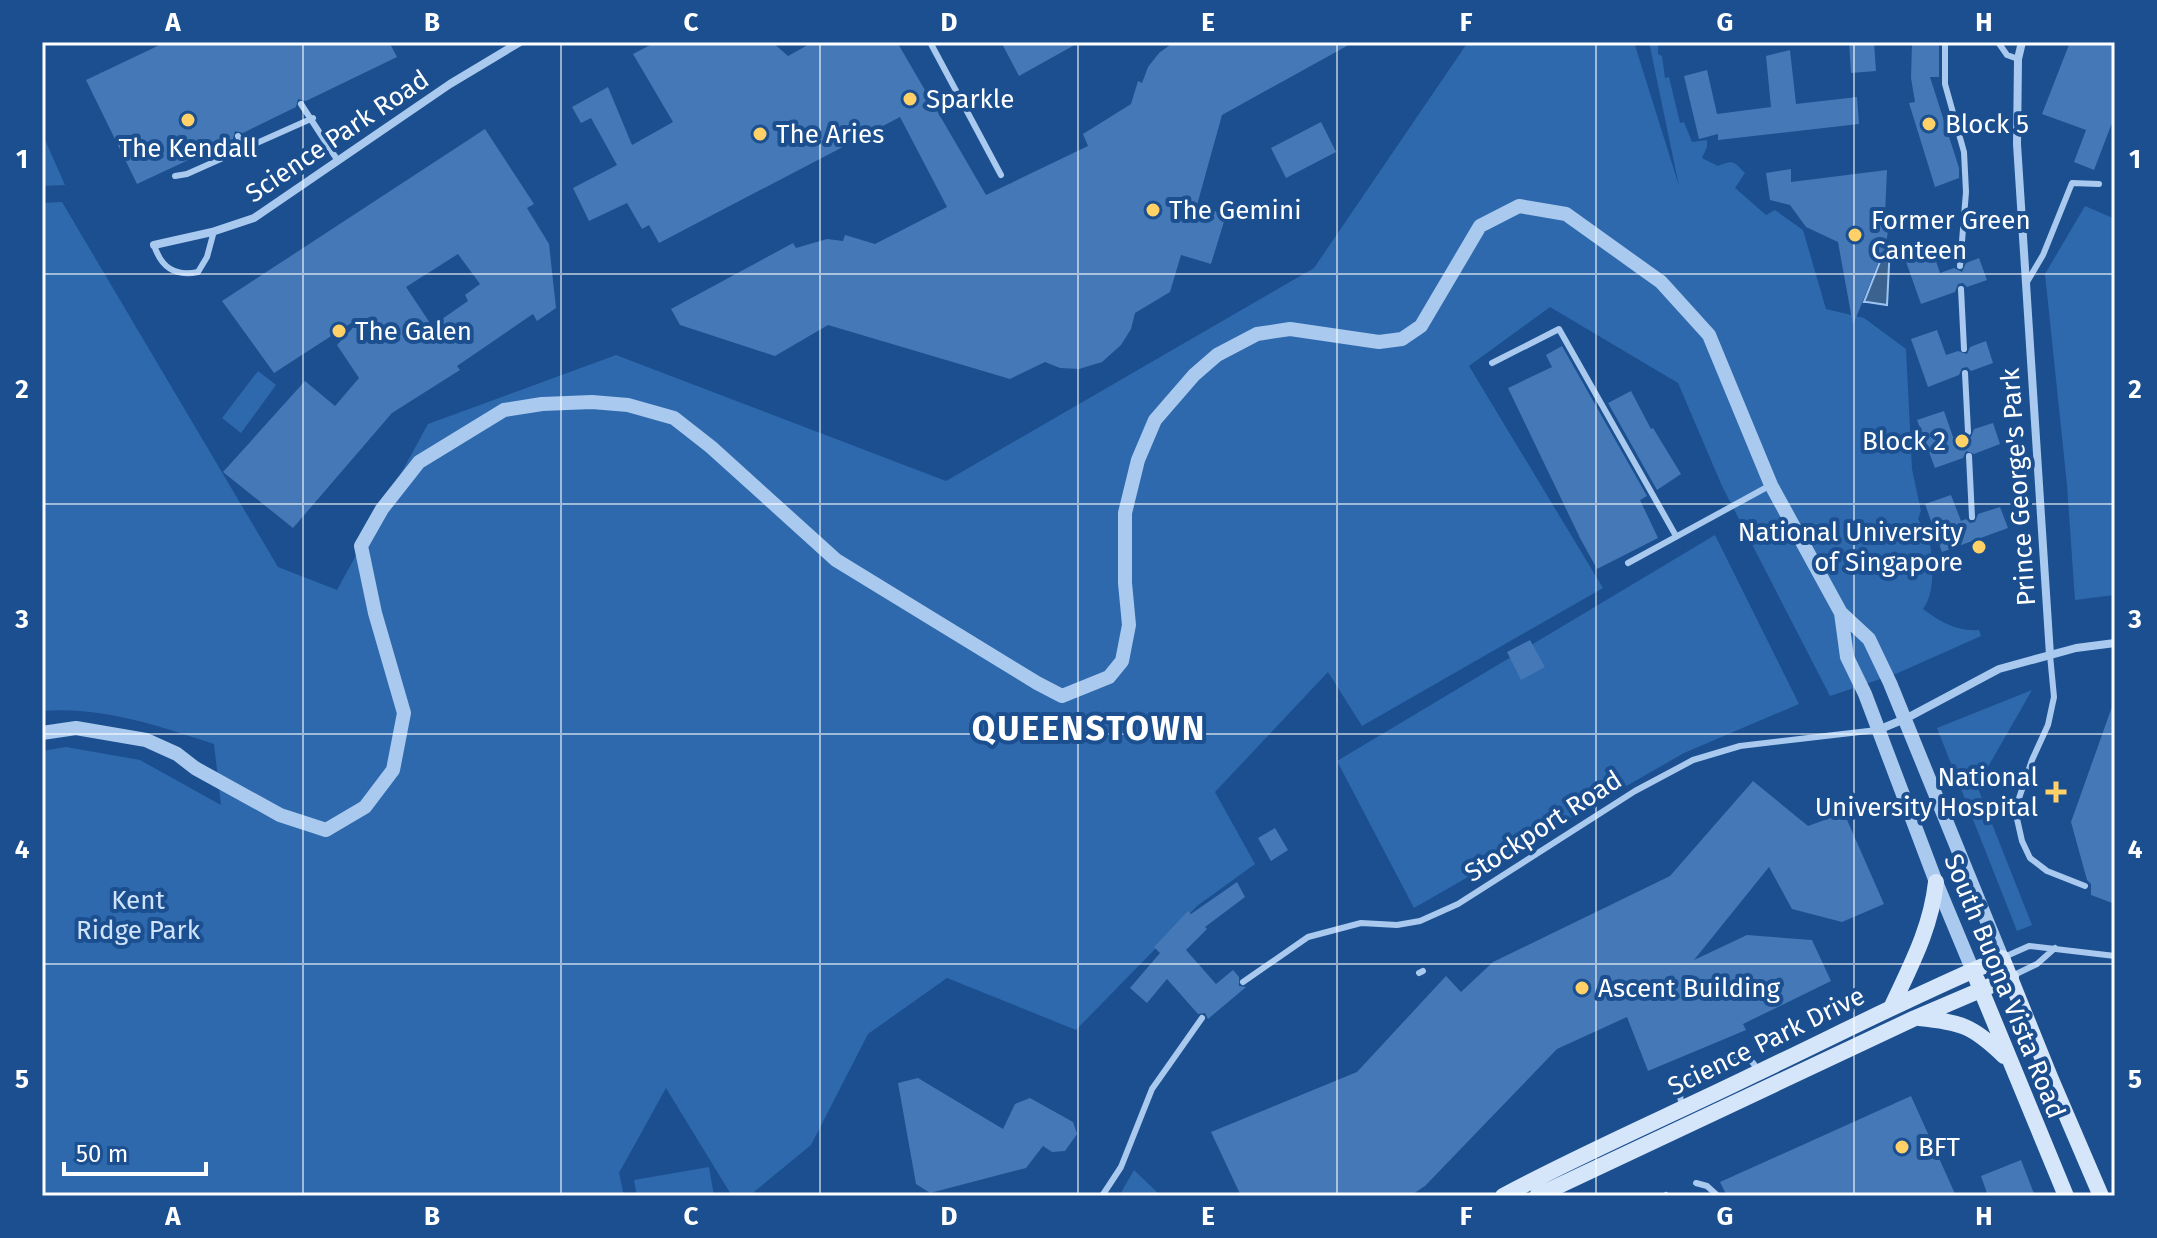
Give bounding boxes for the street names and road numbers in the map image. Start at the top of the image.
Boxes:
street label: Science Park Road [240,64,435,209]
street label: Prince George's Park [1995,366,2042,607]
street label: Stockport Road [1459,764,1628,889]
street label: South Buona Vista Road [1937,849,2072,1123]
street label: Science Park Drive [1663,980,1870,1103]

